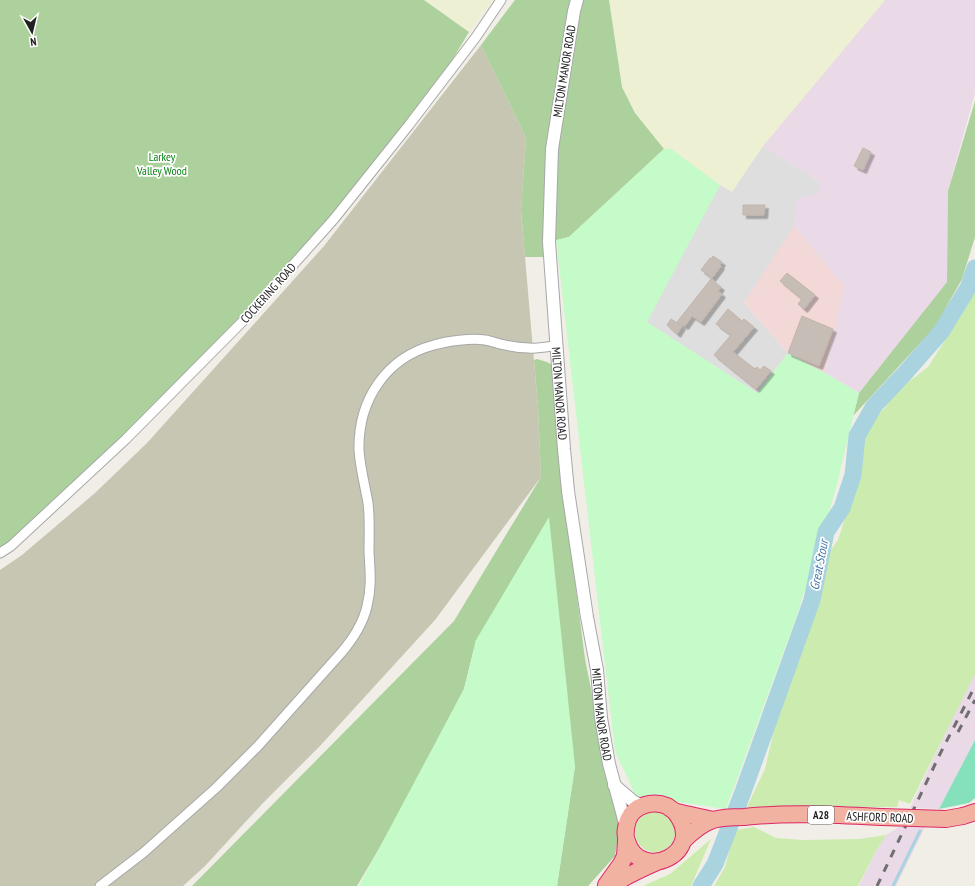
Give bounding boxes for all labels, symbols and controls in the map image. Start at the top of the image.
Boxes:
north arrow [12,12,52,52]
street label: MILTON MANOR ROAD [549,24,579,118]
text: N [29,35,37,49]
park label: Larkey Valley Wood [136,149,187,178]
street label: COCKERING ROAD [237,260,299,326]
street label: MILTON MANOR ROAD [549,346,571,440]
water label: Great Stour [806,536,833,592]
street label: MILTON MANOR ROAD [589,667,616,762]
road number: A28 [808,806,834,824]
street label: ASHFORD ROAD [846,808,914,826]

